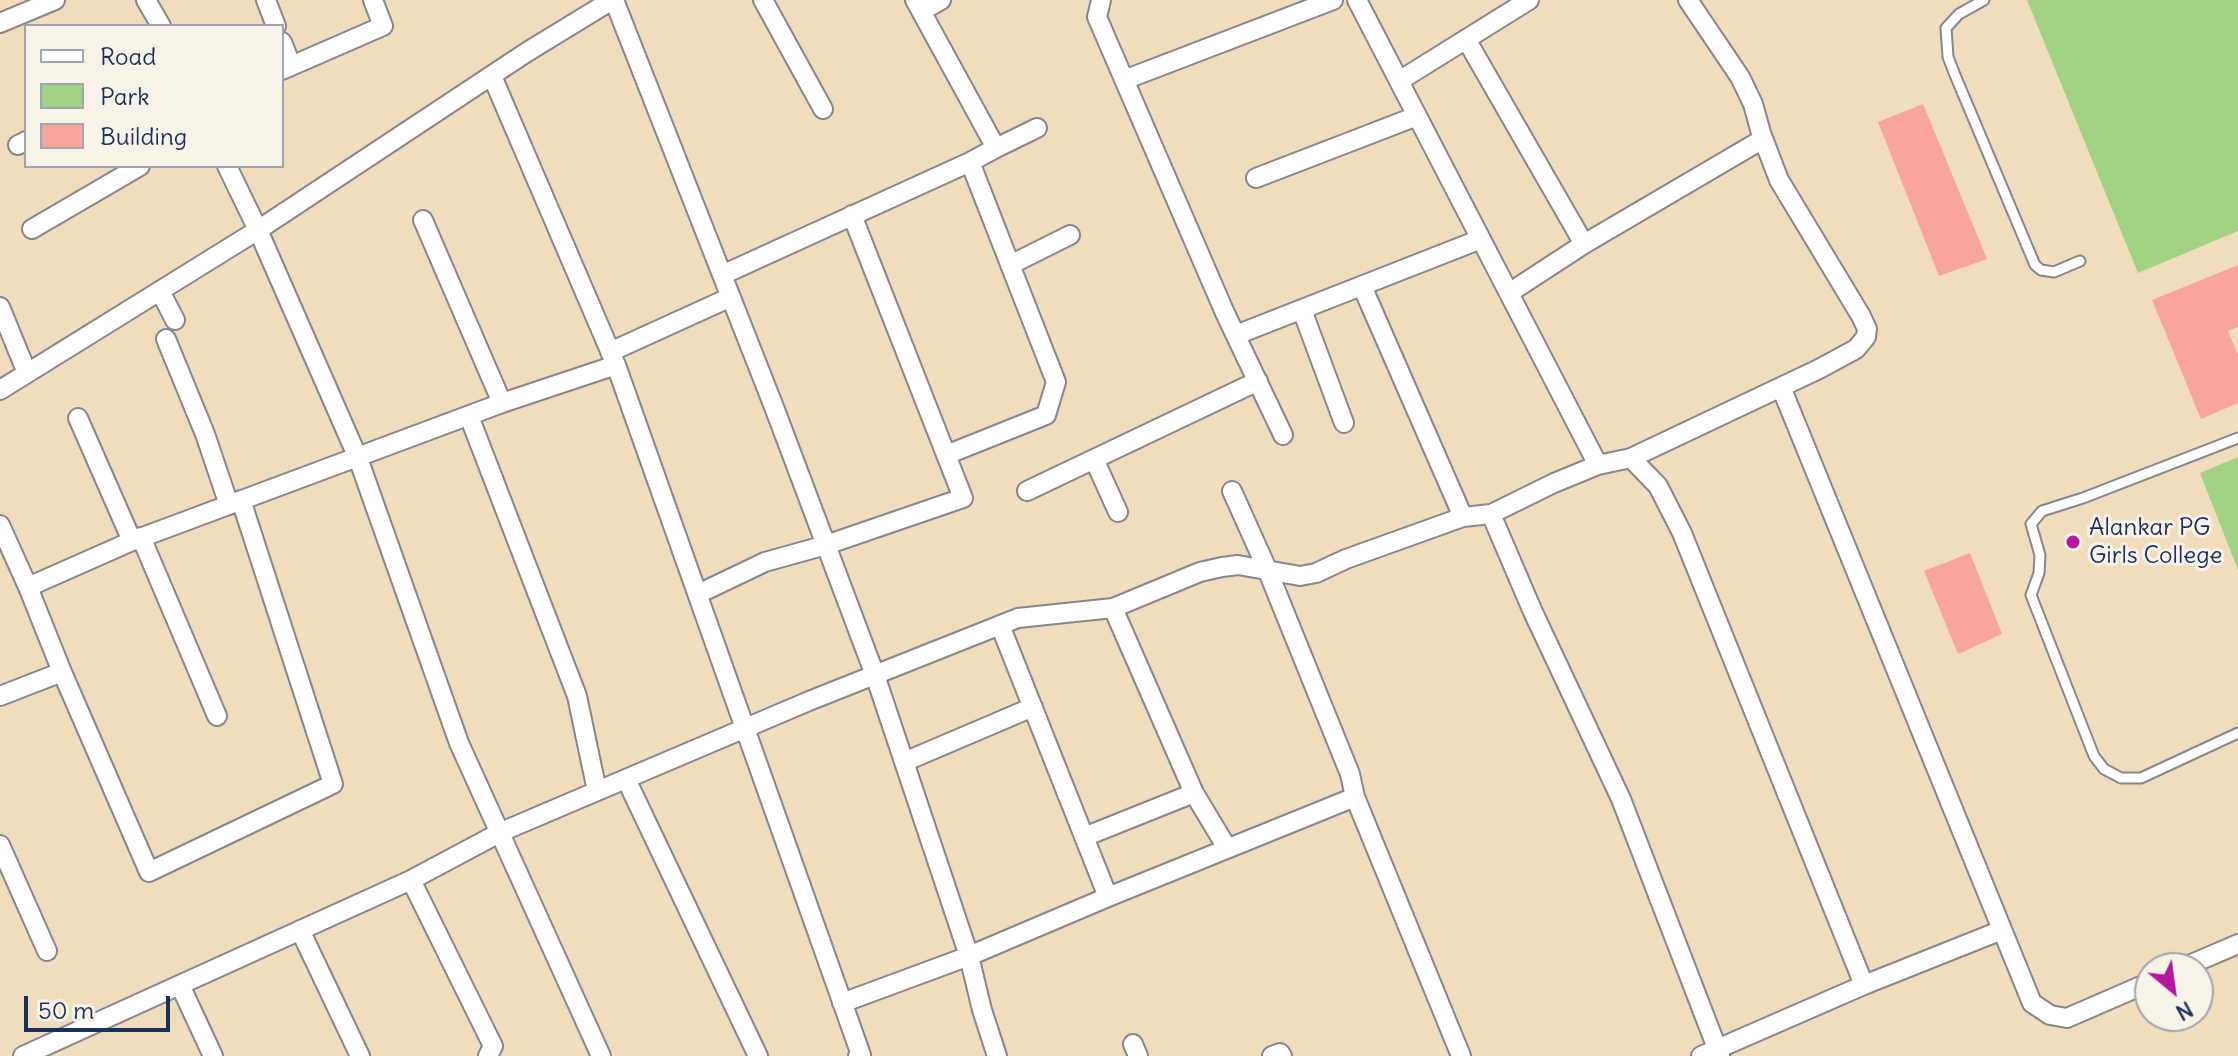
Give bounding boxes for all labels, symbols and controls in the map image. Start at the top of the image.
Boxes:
legend [24,24,284,168]
text: Road [100,41,156,71]
text: Park [100,81,150,111]
text: Building [100,121,187,151]
place label: Alankar PG Girls College [2089,514,2223,570]
marker: Alankar PG Girls College [2064,533,2082,551]
north arrow [2134,952,2214,1032]
scale bar [28,980,174,1030]
text: 50 m [38,995,94,1025]
text: N [2171,995,2198,1027]

